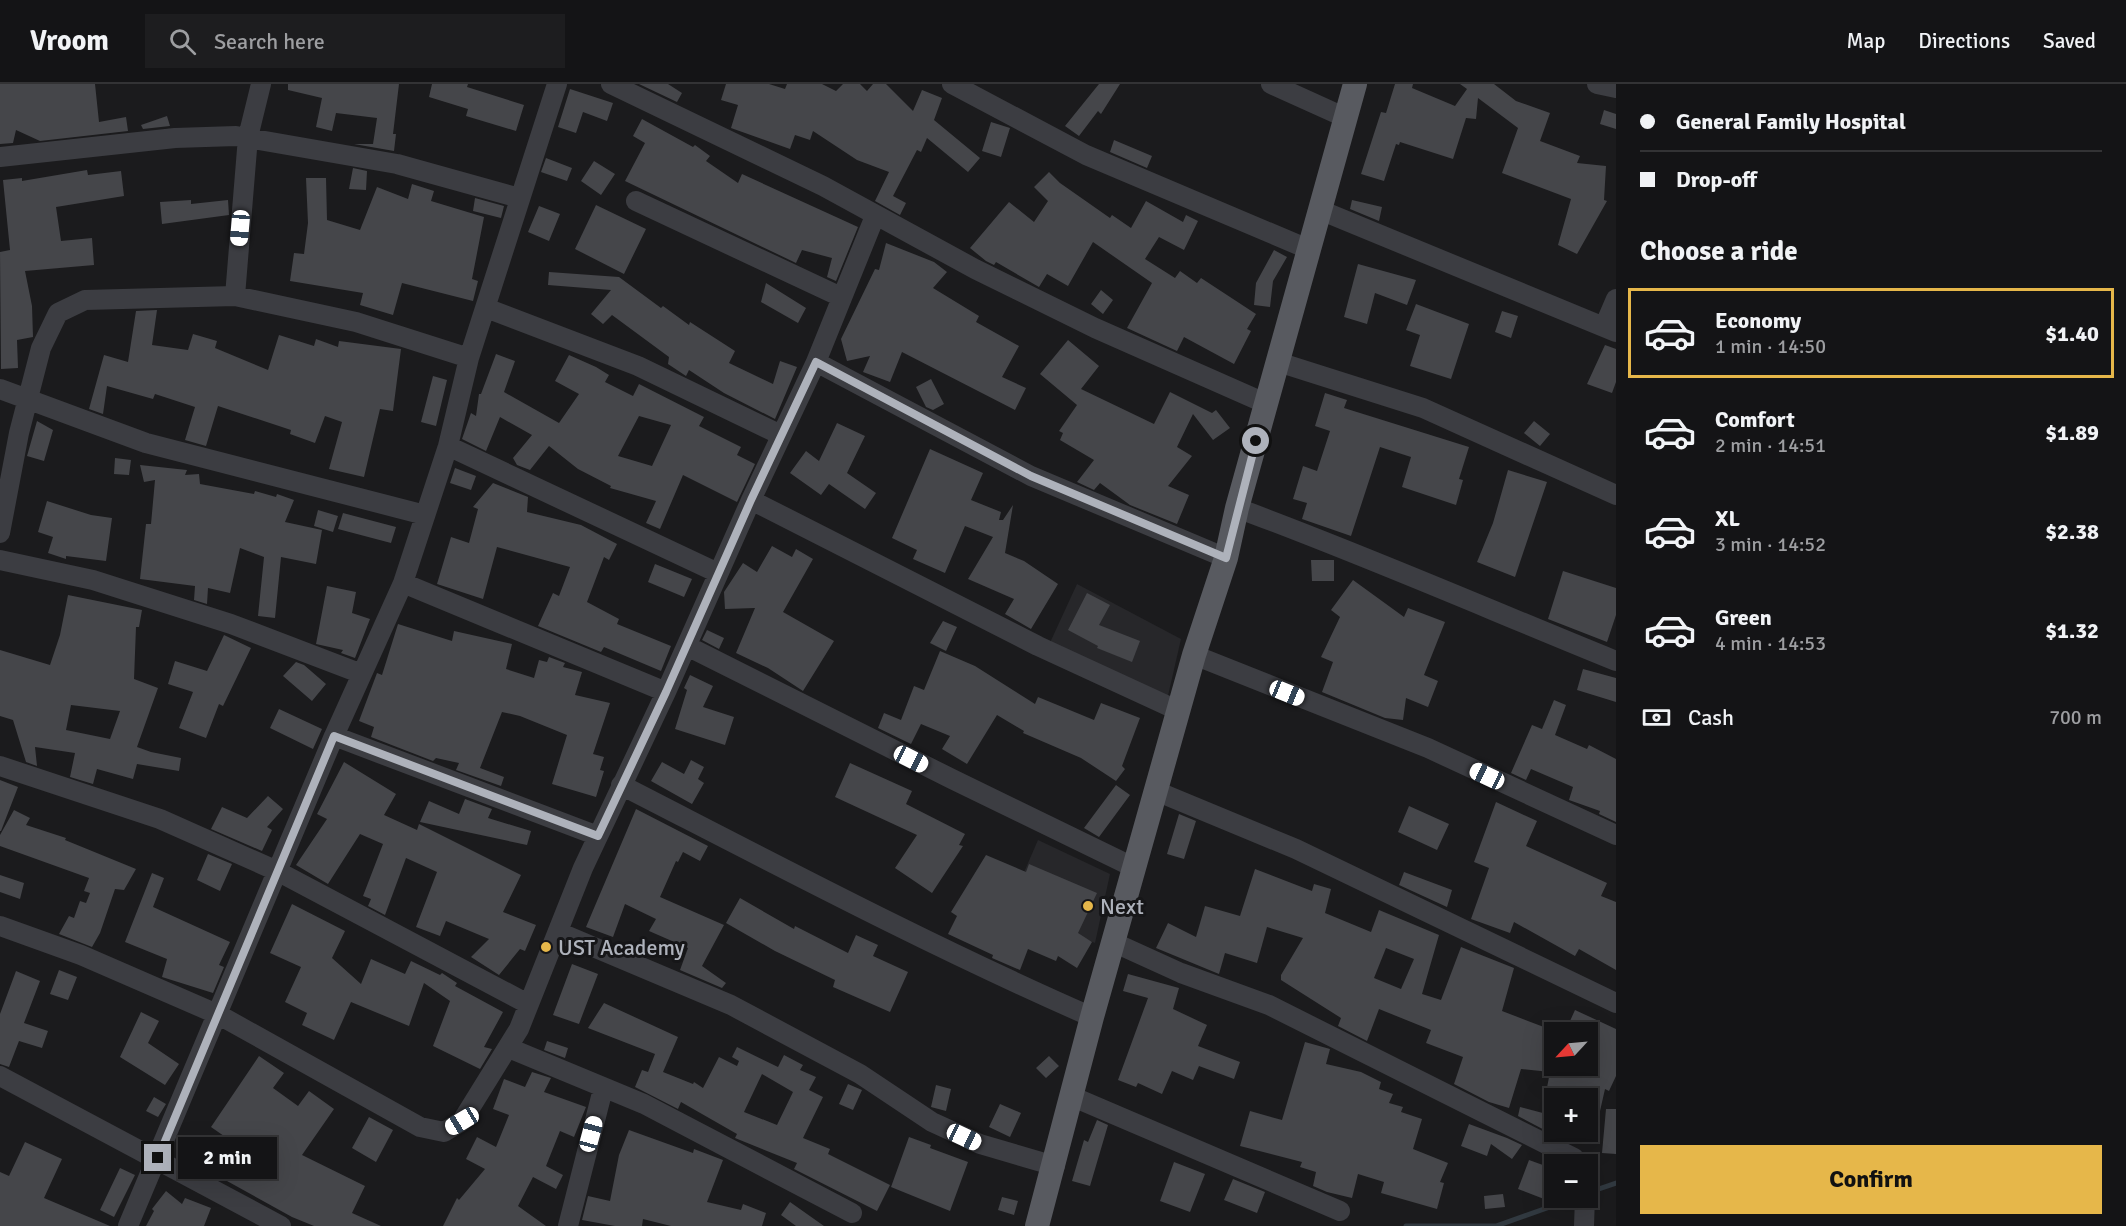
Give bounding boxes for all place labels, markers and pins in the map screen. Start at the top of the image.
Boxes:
place label: Next [1100,893,1144,920]
marker: Next [1081,899,1095,913]
place label: UST Academy [558,934,686,961]
marker: UST Academy [539,940,553,954]

